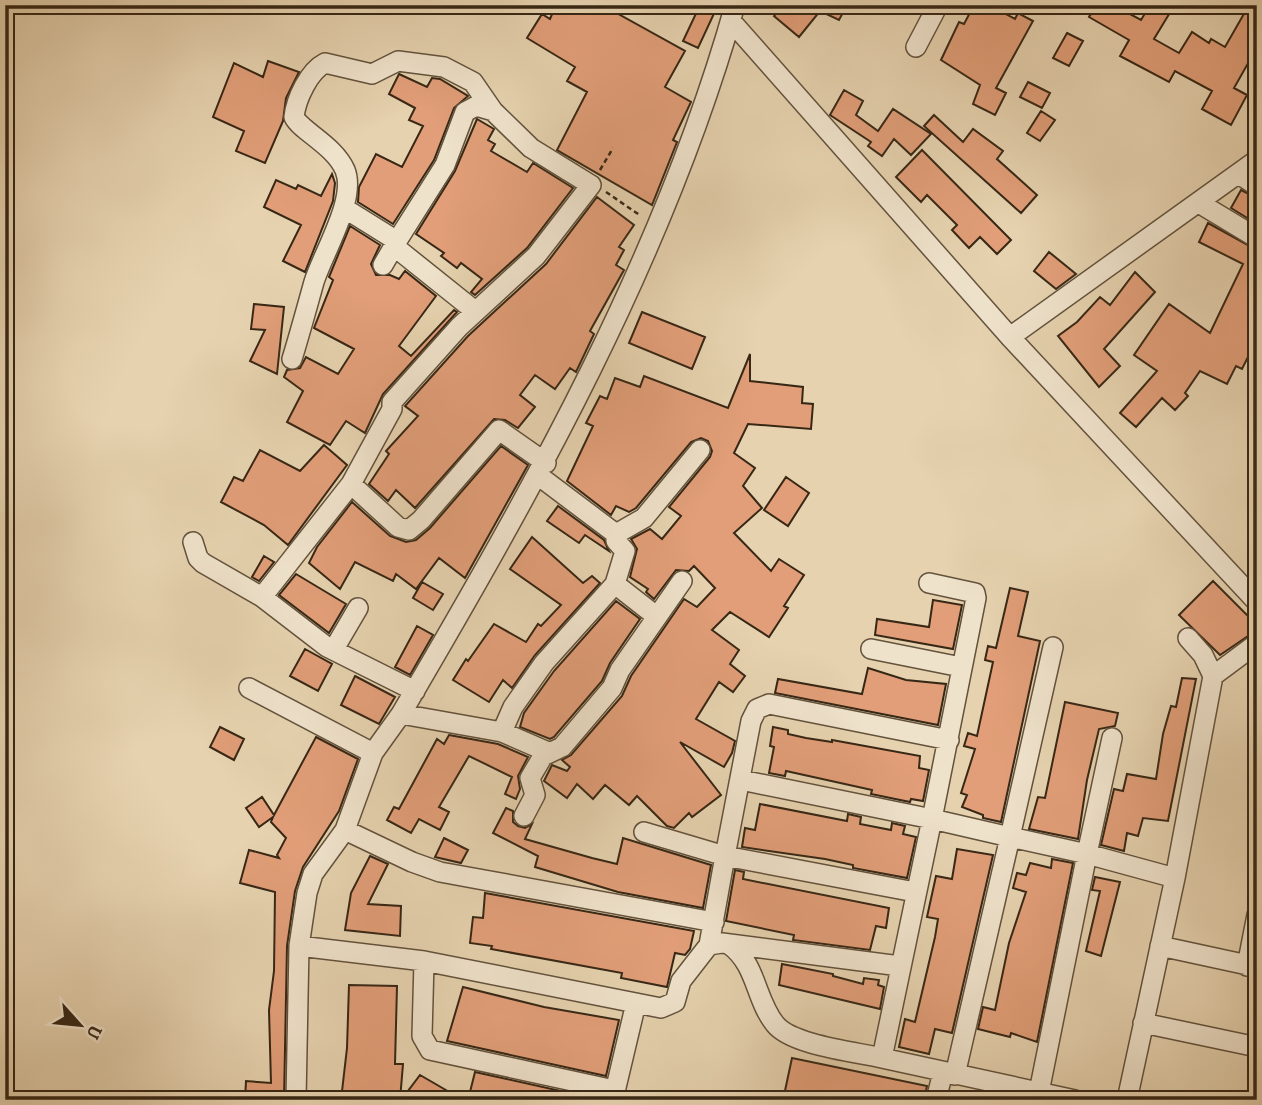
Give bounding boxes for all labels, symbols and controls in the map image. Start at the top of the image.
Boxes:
north arrow [46,990,116,1060]
text: U [80,1021,109,1044]

